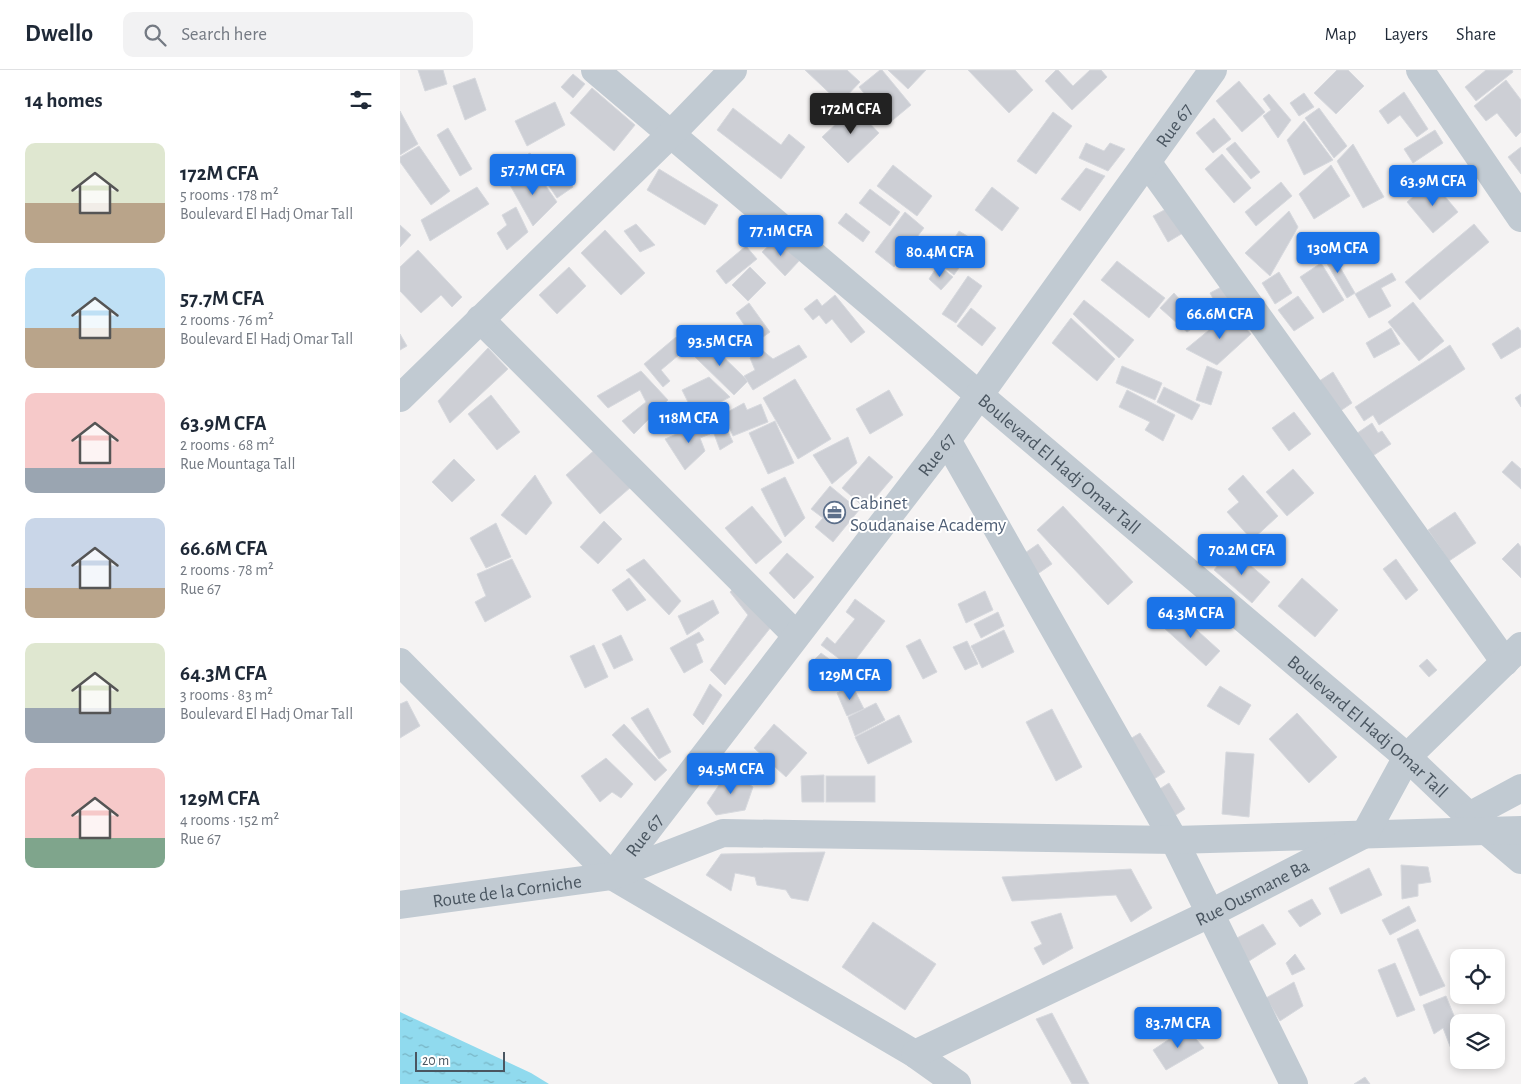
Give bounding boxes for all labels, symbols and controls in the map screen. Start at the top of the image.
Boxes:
search box [123,12,473,57]
icon: search [141,21,169,49]
text: Dwello [25,22,93,46]
text: Search here [181,25,267,44]
text: Map [1325,26,1356,44]
text: Layers [1384,26,1428,44]
text: Share [1456,26,1496,44]
icon: filters [347,86,375,114]
text: 14 homes [25,90,103,111]
pin: 172M CFA [799,92,903,135]
street label: Rue 67 [1153,100,1197,151]
text: 172M CFA [821,101,881,117]
pin: 57.7M CFA [476,154,590,196]
text: 57.7M CFA [501,162,565,178]
icon: home [65,163,125,223]
text: 172M CFA [180,163,259,184]
pin: 63.9M CFA [1376,164,1490,207]
text: 63.9M CFA [1400,173,1466,189]
text: 5 rooms · 178 m² [180,187,278,203]
text: Boulevard El Hadj Omar Tall [180,206,353,222]
pin: 77.1M CFA [724,214,838,257]
text: 77.1M CFA [749,223,813,239]
pin: 130M CFA [1286,232,1390,274]
pin: 80.4M CFA [883,236,997,278]
text: 130M CFA [1308,240,1368,256]
text: 80.4M CFA [906,244,974,260]
icon: home [65,288,125,348]
text: 57.7M CFA [180,288,264,309]
pin: 66.6M CFA [1163,298,1277,340]
text: 66.6M CFA [1187,306,1253,322]
text: 2 rooms · 76 m² [180,312,274,328]
pin: 93.5M CFA [663,324,777,367]
text: Boulevard El Hadj Omar Tall [180,331,353,347]
text: 93.5M CFA [687,333,753,349]
street label: Boulevard El Hadj Omar Tall [974,391,1144,538]
pin: 118M CFA [637,402,741,444]
text: 118M CFA [659,410,719,426]
icon: home [65,413,125,473]
text: 63.9M CFA [180,413,267,434]
street label: Rue 67 [915,430,960,480]
text: 2 rooms · 68 m² [180,437,274,453]
text: Rue Mountaga Tall [180,456,295,472]
place label: Cabinet Soudanaise Academy [850,494,1006,535]
office icon: Cabinet Soudanaise Academy [822,501,846,525]
pin: 70.2M CFA [1185,534,1299,576]
icon: home [65,538,125,598]
text: 66.6M CFA [180,538,268,559]
text: 70.2M CFA [1209,542,1275,558]
text: 2 rooms · 78 m² [180,562,274,578]
text: Rue 67 [180,581,221,597]
pin: 64.3M CFA [1134,596,1248,639]
text: 64.3M CFA [1158,605,1224,621]
street label: Boulevard El Hadj Omar Tall [1283,652,1451,802]
pin: 129M CFA [798,658,902,701]
icon: home [65,663,125,723]
text: 64.3M CFA [180,663,267,684]
text: 129M CFA [820,667,880,683]
text: 3 rooms · 83 m² [180,687,273,703]
text: Boulevard El Hadj Omar Tall [180,706,353,722]
pin: 94.5M CFA [674,752,788,795]
text: 94.5M CFA [698,761,764,777]
icon: home [65,788,125,848]
text: 129M CFA [180,788,260,809]
street label: Rue 67 [623,811,667,861]
text: 4 rooms · 152 m² [180,812,279,828]
text: Rue 67 [180,831,221,847]
street label: Rue Ousmane Ba [1193,856,1313,930]
street label: Route de la Corniche [432,872,583,911]
map controls [1450,949,1505,1069]
button: locate [1450,949,1505,1004]
pin: 83.7M CFA [1121,1006,1235,1049]
button: layers [1450,1014,1505,1069]
text: 83.7M CFA [1145,1015,1211,1031]
scale bar [415,1049,505,1072]
text: 20 m [422,1054,449,1068]

